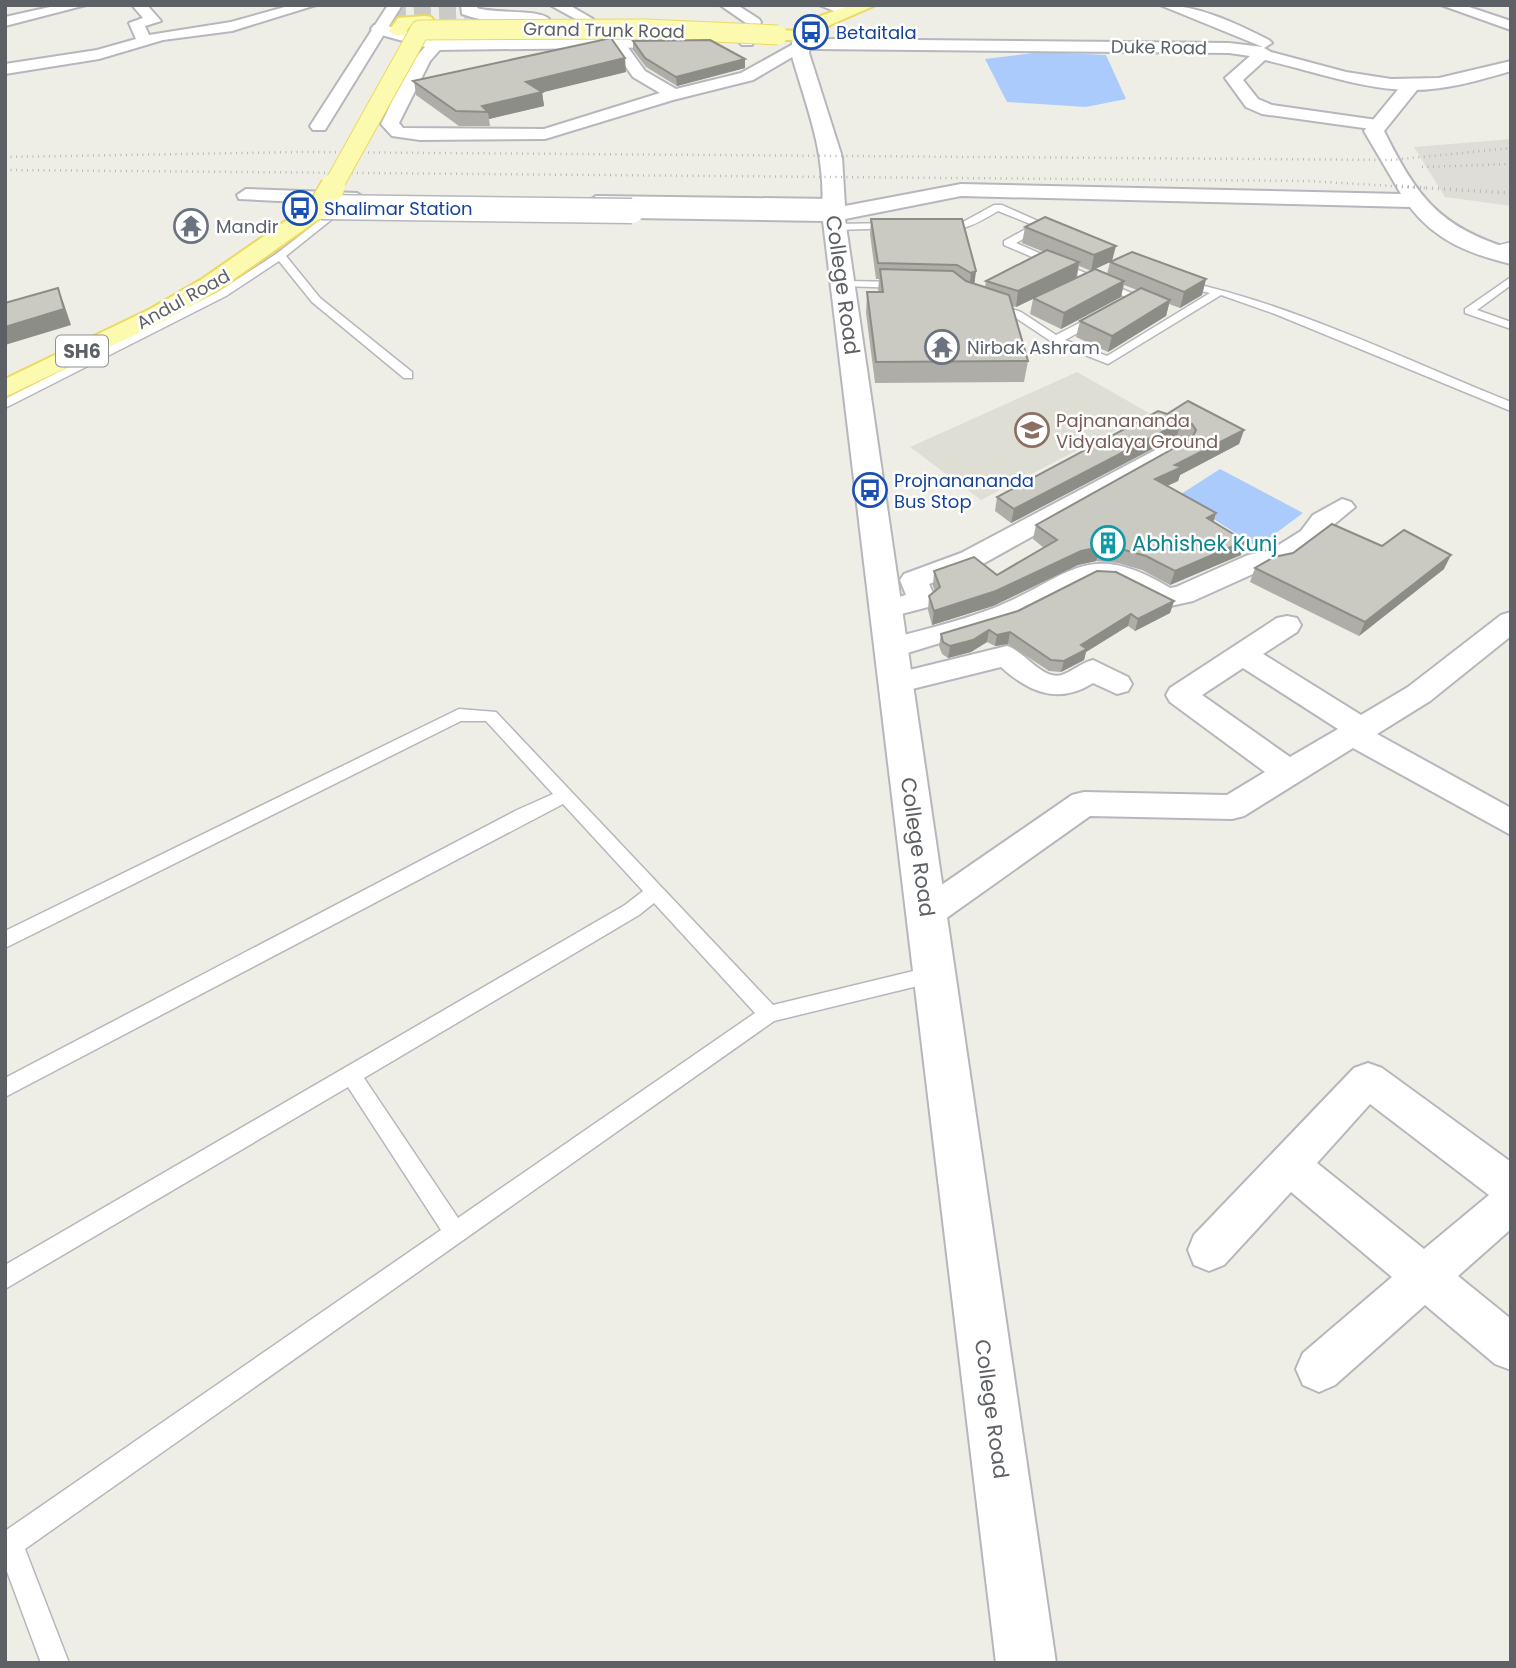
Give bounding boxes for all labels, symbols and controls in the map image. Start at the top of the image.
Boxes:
bus stop icon: Betaitala [792,13,830,51]
street label: Grand Trunk Road [523,16,685,44]
place label: Betaitala [836,20,917,45]
street label: Duke Road [1111,34,1207,60]
bus stop icon: Shalimar Station [281,189,319,227]
place label: Shalimar Station [324,196,473,221]
temple icon: Mandir [172,207,210,245]
street label: College Road [819,213,867,357]
place label: Mandir [216,214,279,239]
street label: Andul Road [132,263,234,335]
temple icon: Nirbak Ashram [923,328,961,366]
place label: Nirbak Ashram [967,335,1100,360]
road number: SH6 [56,336,108,366]
place label: Pajnanananda Vidyalaya Ground [1056,408,1218,454]
school or university icon: Pajnanananda Vidyalaya Ground [1013,411,1051,449]
place label: Projnanananda Bus Stop [894,468,1034,514]
bus stop icon: Projnanananda Bus Stop [851,471,889,509]
building icon: Abhishek Kunj [1089,524,1127,562]
place label: Abhishek Kunj [1132,529,1277,558]
street label: College Road [894,775,942,919]
street label: College Road [968,1337,1016,1481]

